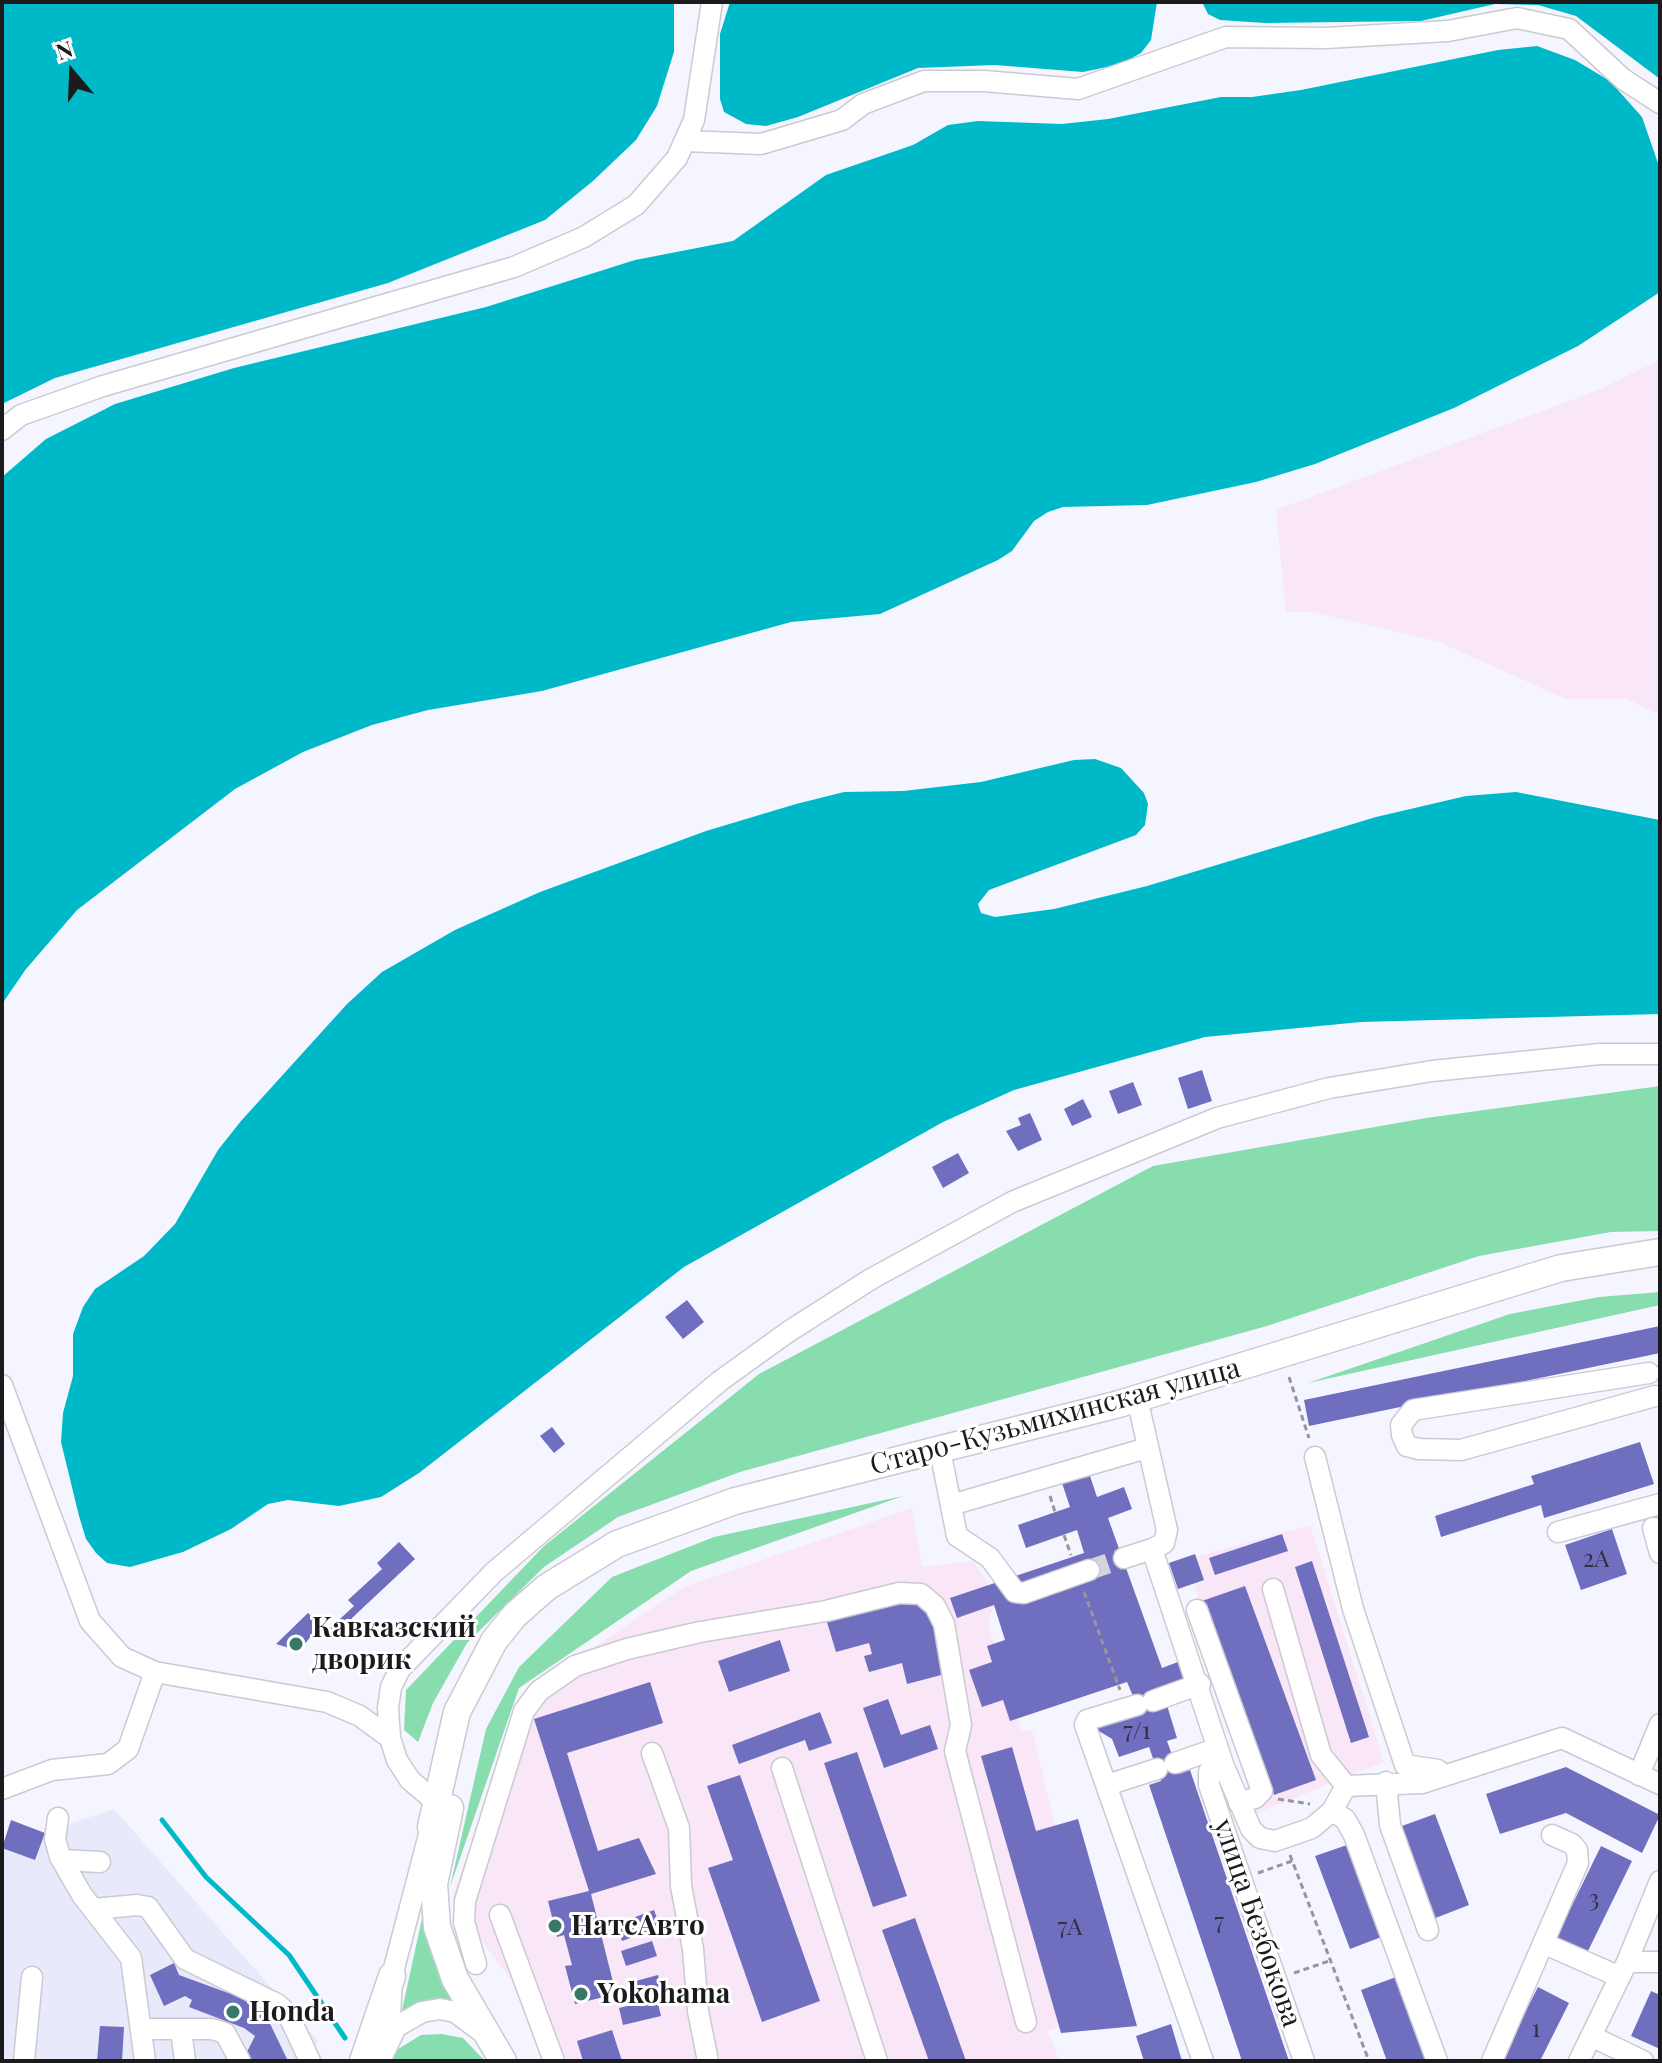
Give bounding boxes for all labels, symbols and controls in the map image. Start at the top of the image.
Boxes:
north arrow [32,32,112,112]
text: N [52,33,77,66]
street label: Старо-Кузьмихинская улица [866,1351,1244,1483]
house number: 2А [1583,1546,1609,1574]
place label: Кавказский дворик [312,1611,476,1677]
marker: Кавказский дворик [287,1635,305,1653]
house number: 7/1 [1123,1718,1151,1746]
street label: улица Безбокова [1206,1815,1308,2031]
house number: 3 [1589,1886,1599,1914]
place label: НатсАвто [571,1909,705,1943]
house number: 7 [1214,1909,1224,1937]
house number: 7А [1058,1914,1082,1942]
marker: НатсАвто [546,1917,564,1935]
place label: Yokohama [597,1977,730,2011]
marker: Yokohama [572,1985,590,2003]
place label: Honda [249,1995,335,2029]
marker: Honda [224,2003,242,2021]
house number: 1 [1532,2016,1540,2044]

